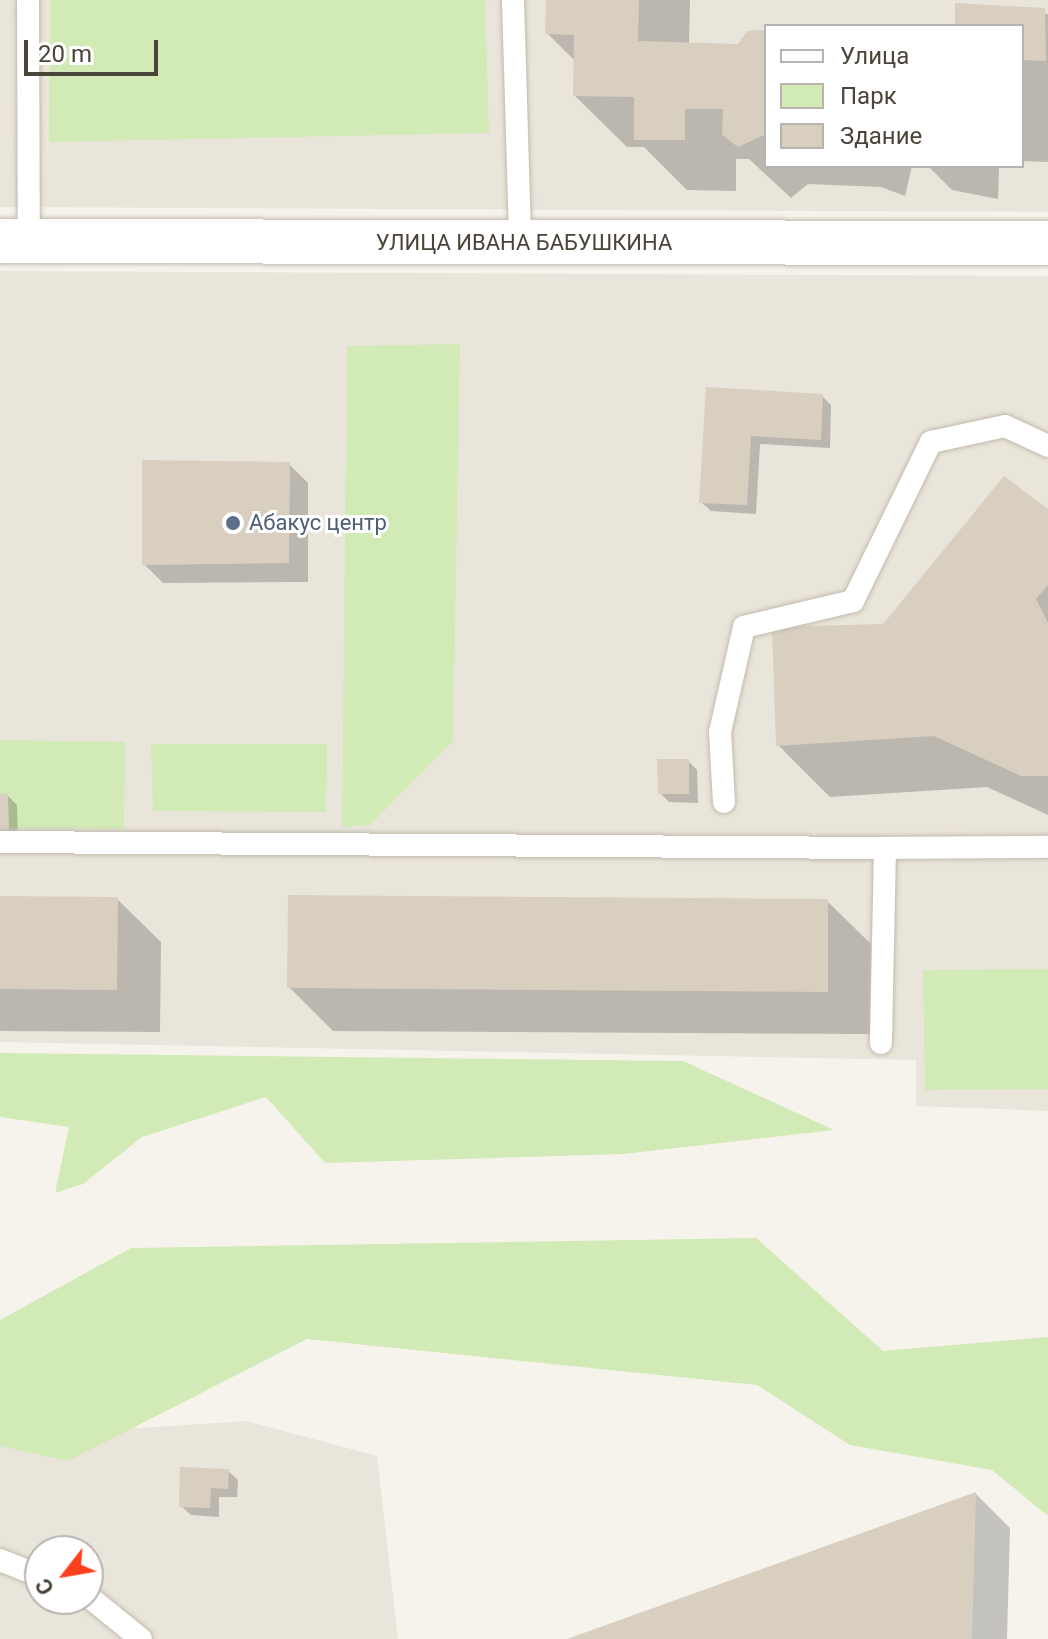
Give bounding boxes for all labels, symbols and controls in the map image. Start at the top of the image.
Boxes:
scale bar [28,24,162,74]
legend [764,24,1024,168]
text: 20 m [38,40,92,68]
text: Улица [840,42,909,70]
text: Парк [840,82,897,110]
text: Здание [840,122,922,150]
street label: УЛИЦА ИВАНА БАБУШКИНА [376,230,672,256]
place label: Абакус центр [249,510,387,536]
marker: Абакус центр [224,514,242,532]
north arrow [24,1535,104,1615]
text: С [30,1574,59,1599]

